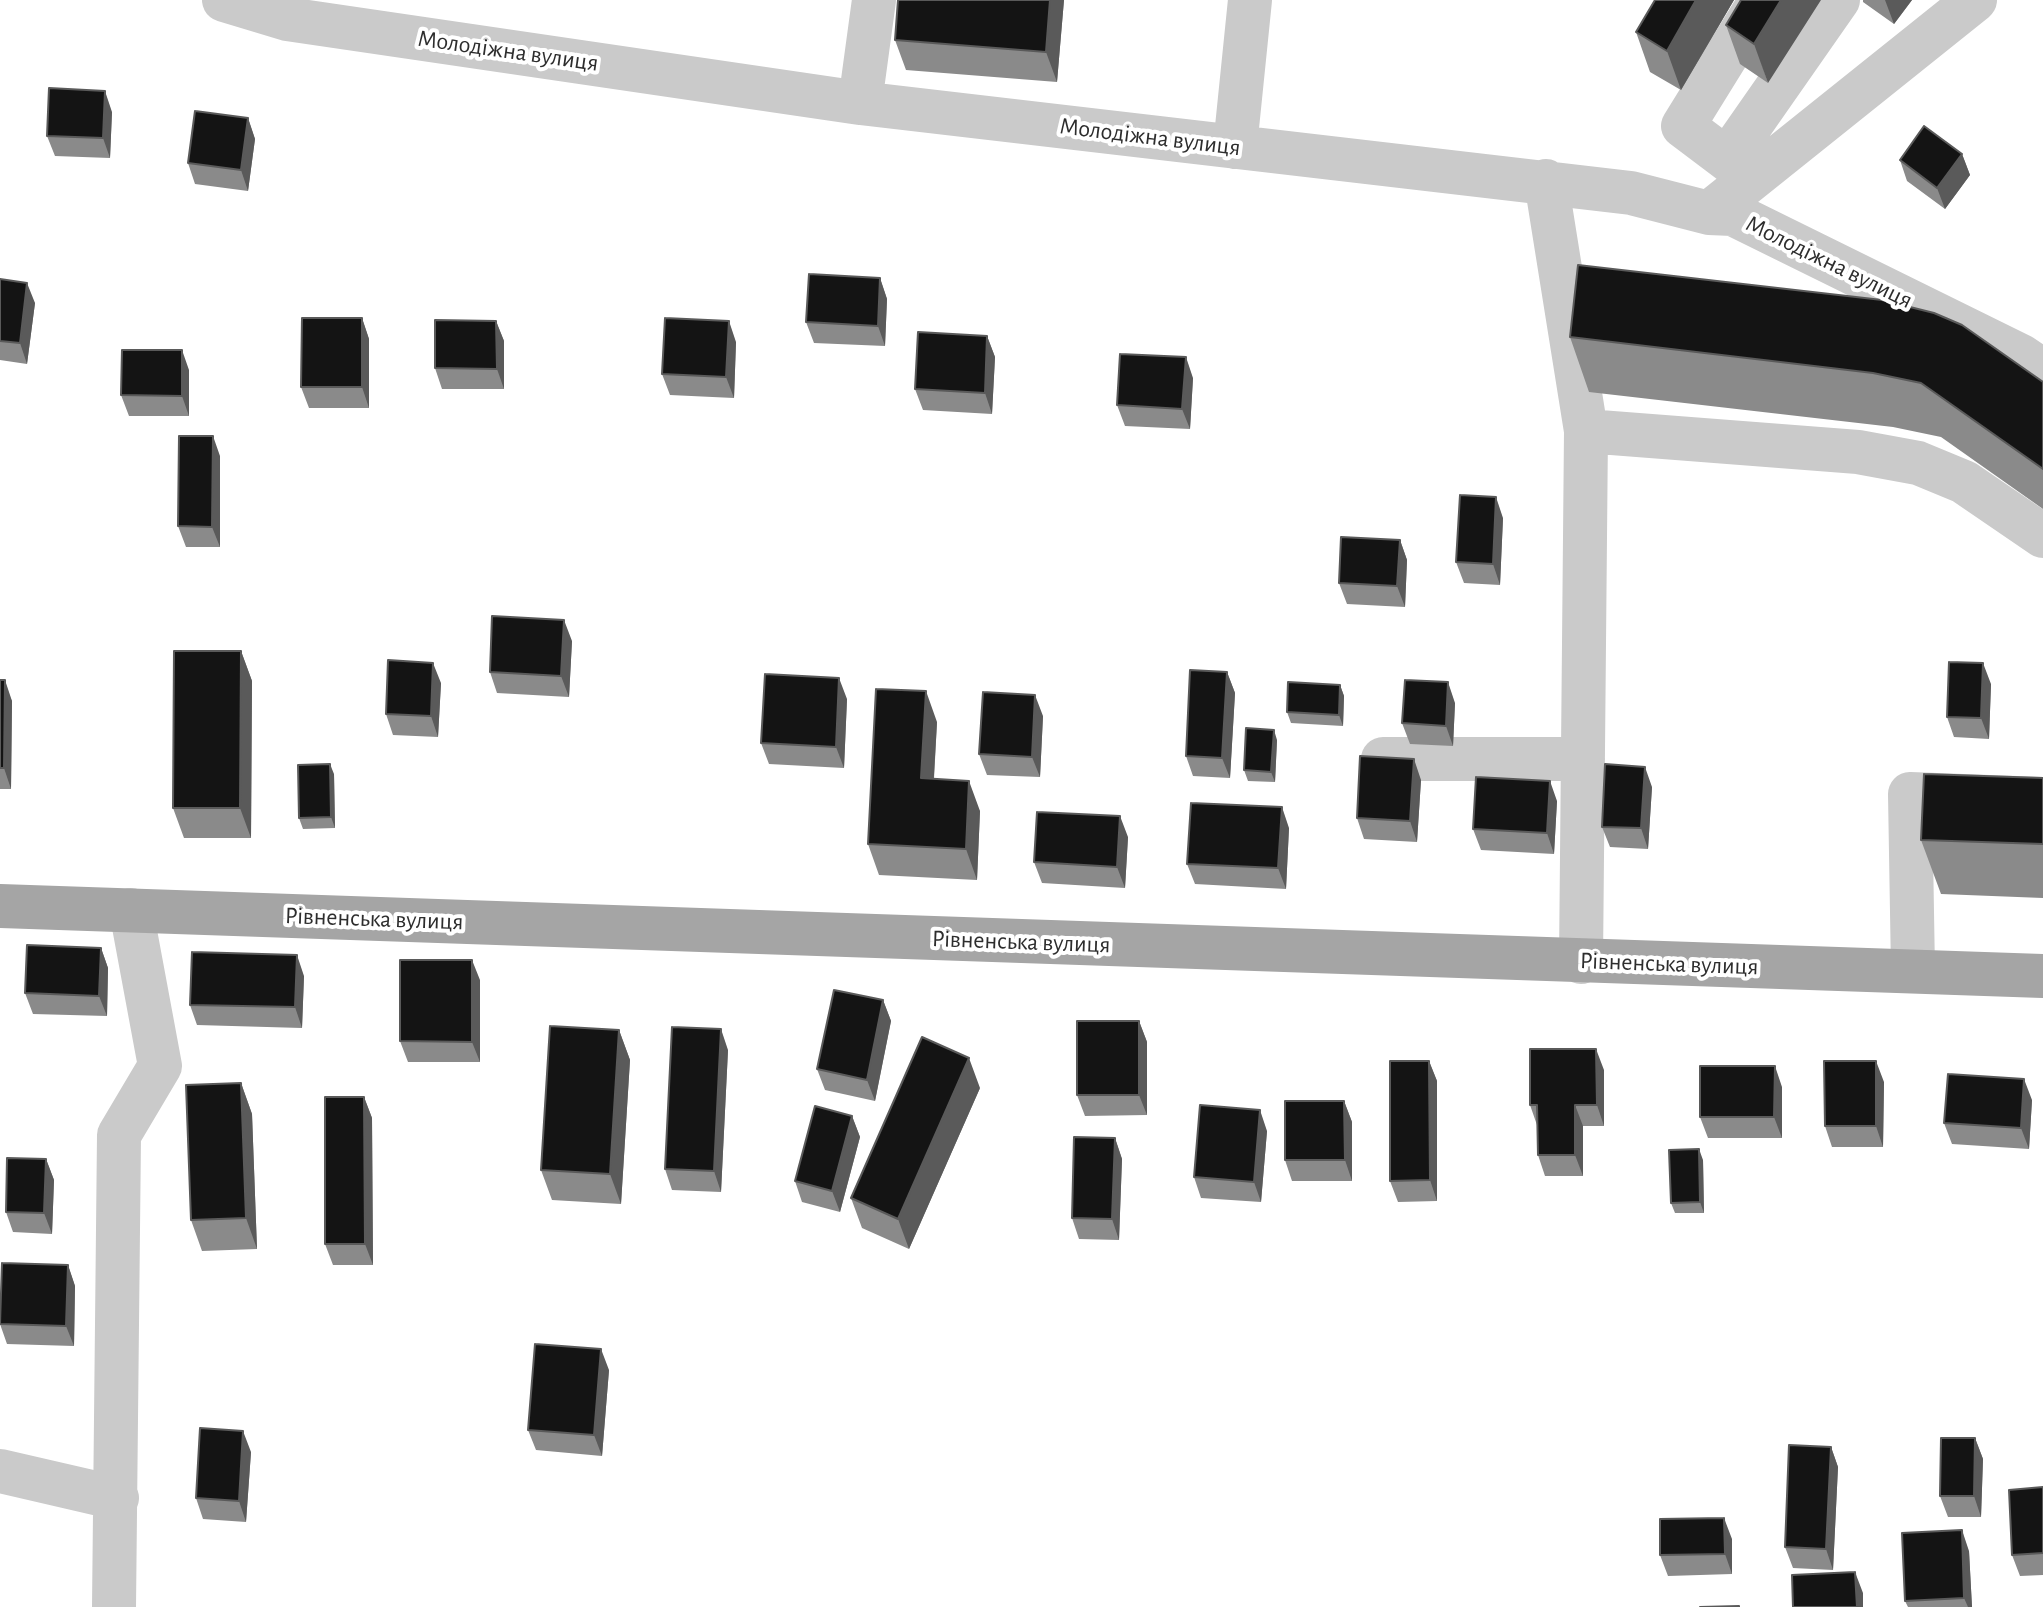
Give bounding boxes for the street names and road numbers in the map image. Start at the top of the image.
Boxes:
street label: Молодіжна вулиця [416,24,600,78]
street label: Молодіжна вулиця [1058,112,1242,162]
street label: Молодіжна вулиця [1741,209,1917,315]
street label: Рівненська вулиця [284,901,464,937]
street label: Рівненська вулиця [931,924,1111,960]
street label: Рівненська вулиця [1579,946,1759,982]

